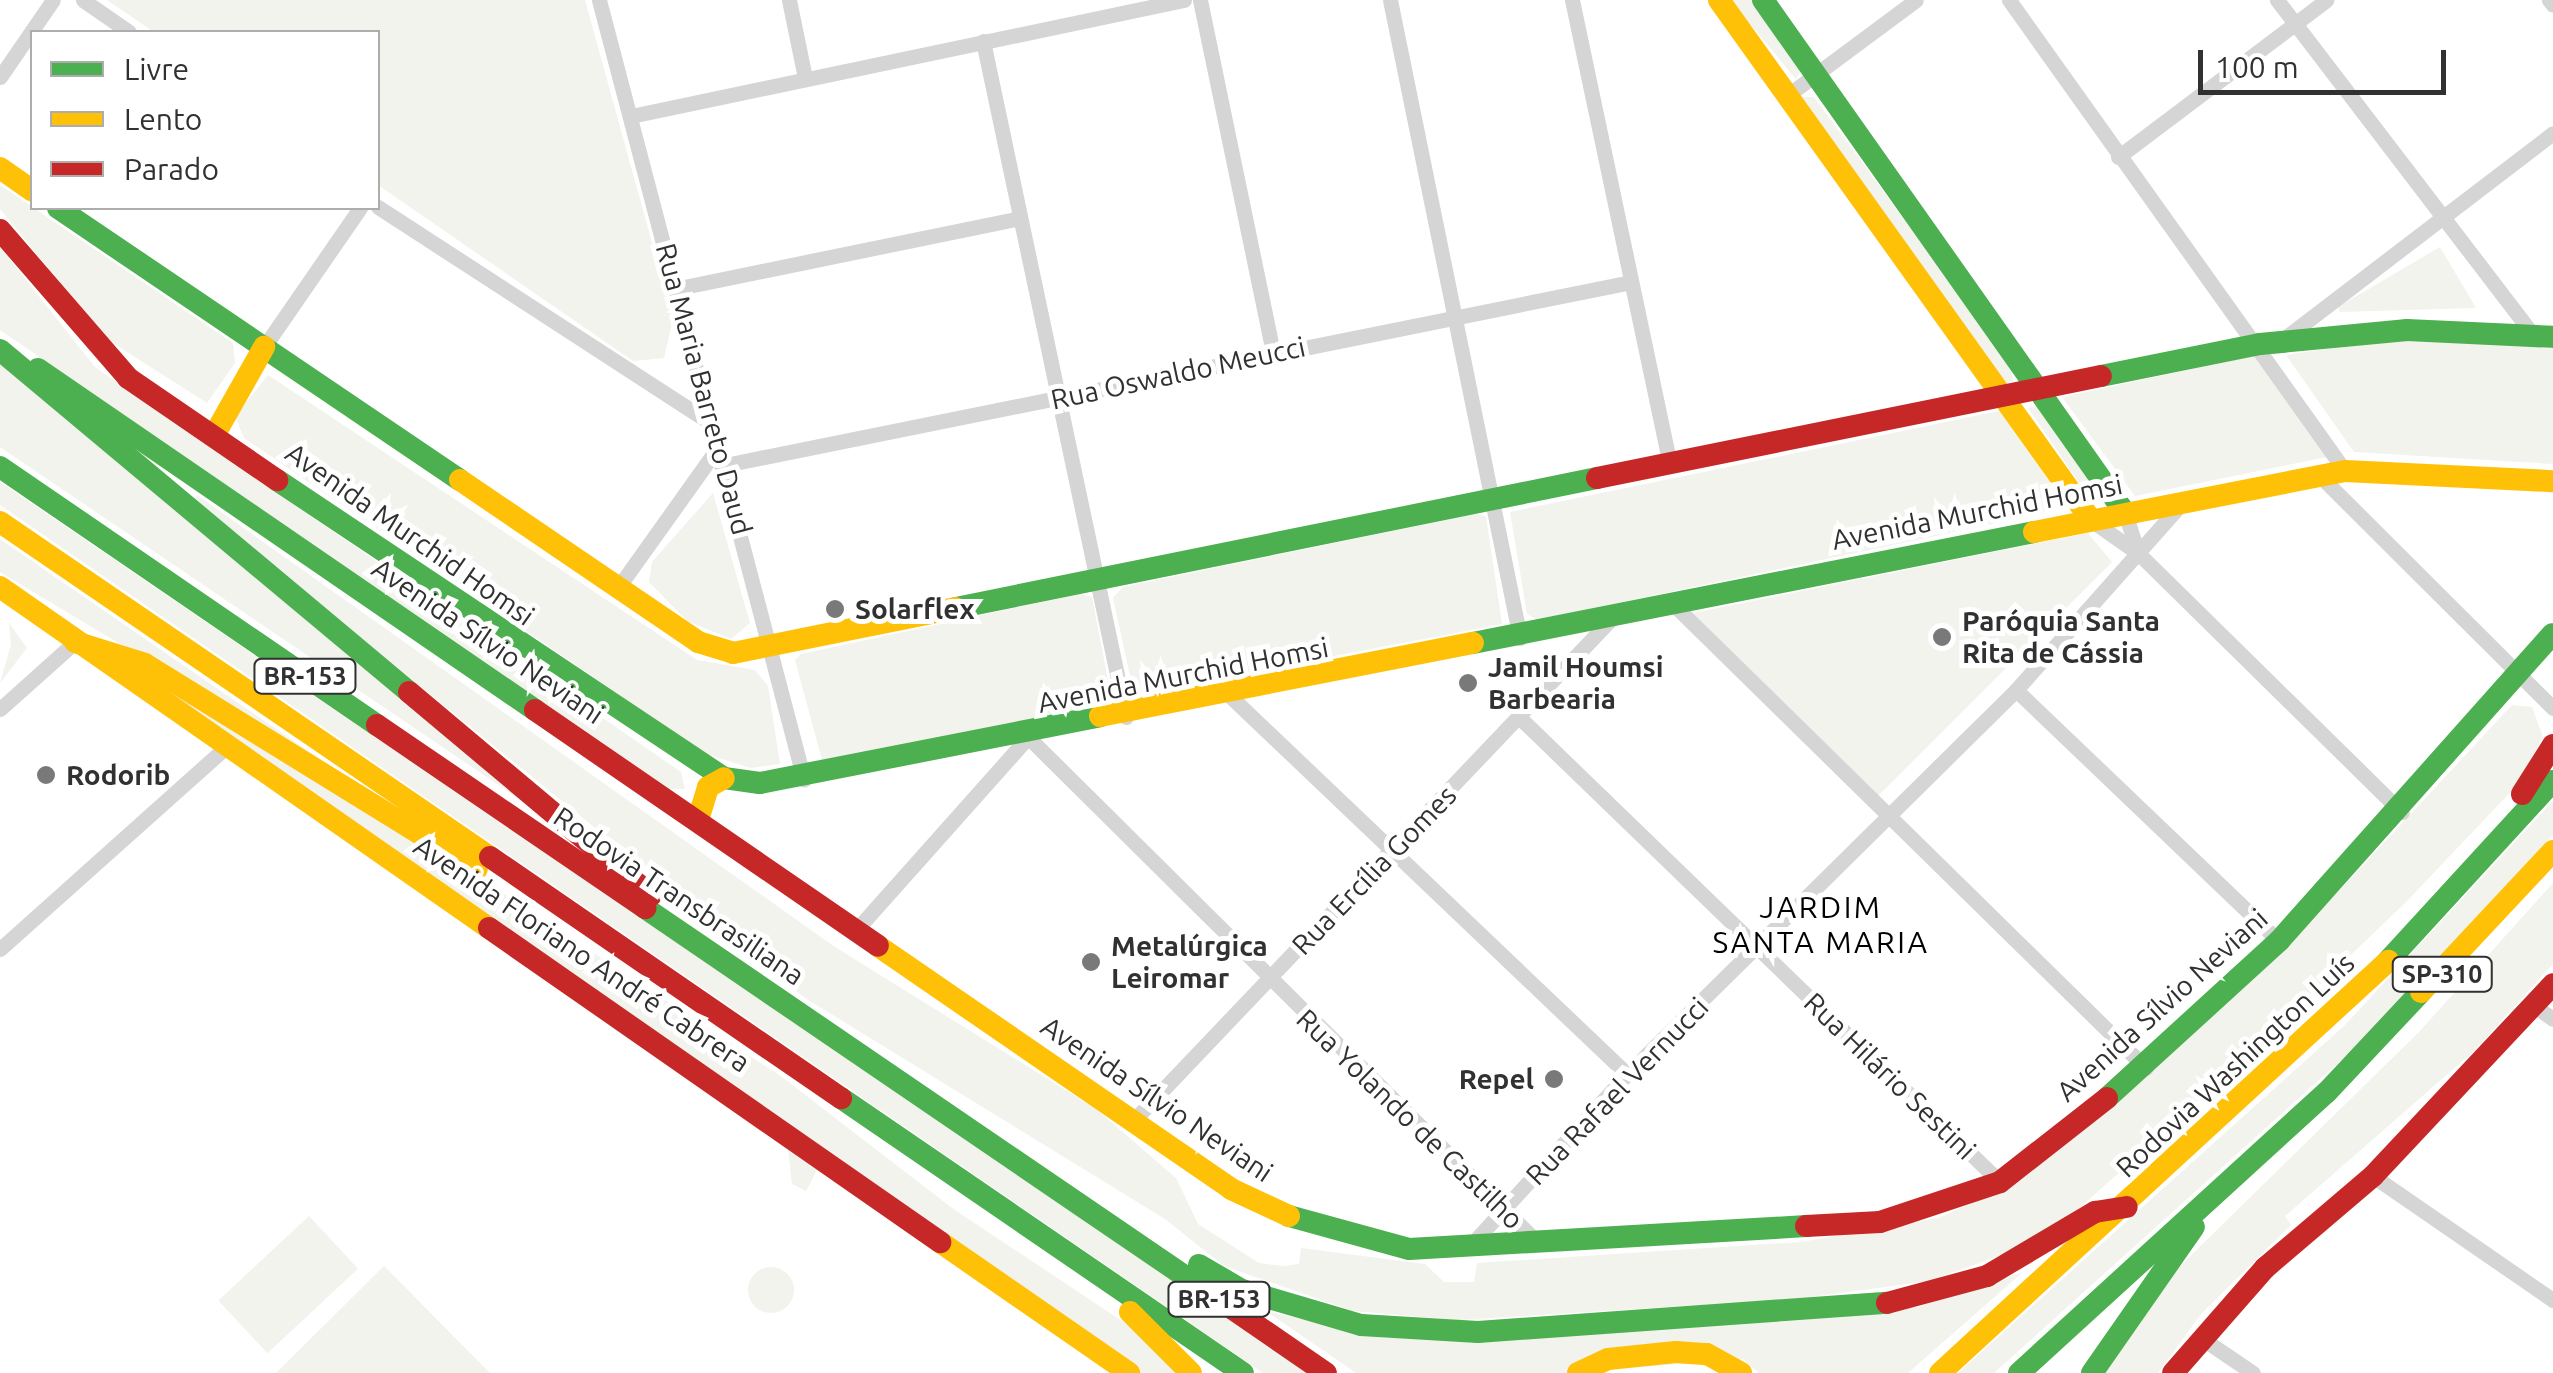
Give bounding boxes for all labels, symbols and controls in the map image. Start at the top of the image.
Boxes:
legend [30,30,380,210]
scale bar [2203,30,2450,92]
text: 100 m [2215,50,2299,84]
text: Livre [124,52,189,86]
text: Lento [124,102,202,136]
text: Parado [124,152,219,186]
street label: Rua Maria Barreto Daud [649,240,759,538]
street label: Rua Oswaldo Meucci [1048,330,1308,416]
street label: Avenida Murchid Homsi [279,436,541,632]
street label: Avenida Murchid Homsi [1829,467,2125,557]
street label: Avenida Sílvio Neviani [366,551,610,731]
place label: Solarflex [855,592,975,626]
marker: Solarflex [824,598,846,620]
place label: Paróquia Santa Rita de Cássia [1962,604,2160,670]
marker: Paróquia Santa Rita de Cássia [1931,626,1953,648]
street label: Avenida Murchid Homsi [1035,630,1331,720]
place label: Jamil Houmsi Barbearia [1488,650,1663,716]
road number: BR-153 [252,656,358,696]
marker: Jamil Houmsi Barbearia [1457,672,1479,694]
place label: Rodorib [66,758,170,792]
marker: Rodorib [35,764,57,786]
street label: Rua Ercília Gomes [1285,778,1463,962]
street label: Rodovia Transbrasiliana [547,800,811,992]
street label: Avenida Floriano André Cabrera [408,829,756,1079]
district label: JARDIM SANTA MARIA [1712,889,1930,960]
street label: Avenida Sílvio Neviani [2050,902,2274,1108]
place label: Metalúrgica Leiromar [1111,929,1268,995]
street label: Rodovia Washington Luís [2109,946,2361,1184]
marker: Metalúrgica Leiromar [1080,951,1102,973]
road number: SP-310 [2390,954,2494,994]
street label: Rua Hilário Sestini [1797,986,1983,1166]
street label: Rua Rafael Vernucci [1519,990,1715,1192]
street label: Rua Yolando de Castilho [1290,1002,1530,1236]
street label: Avenida Sílvio Neviani [1035,1009,1279,1189]
place label: Repel [1459,1062,1534,1096]
marker: Repel [1543,1068,1565,1090]
road number: BR-153 [1166,1279,1272,1319]

